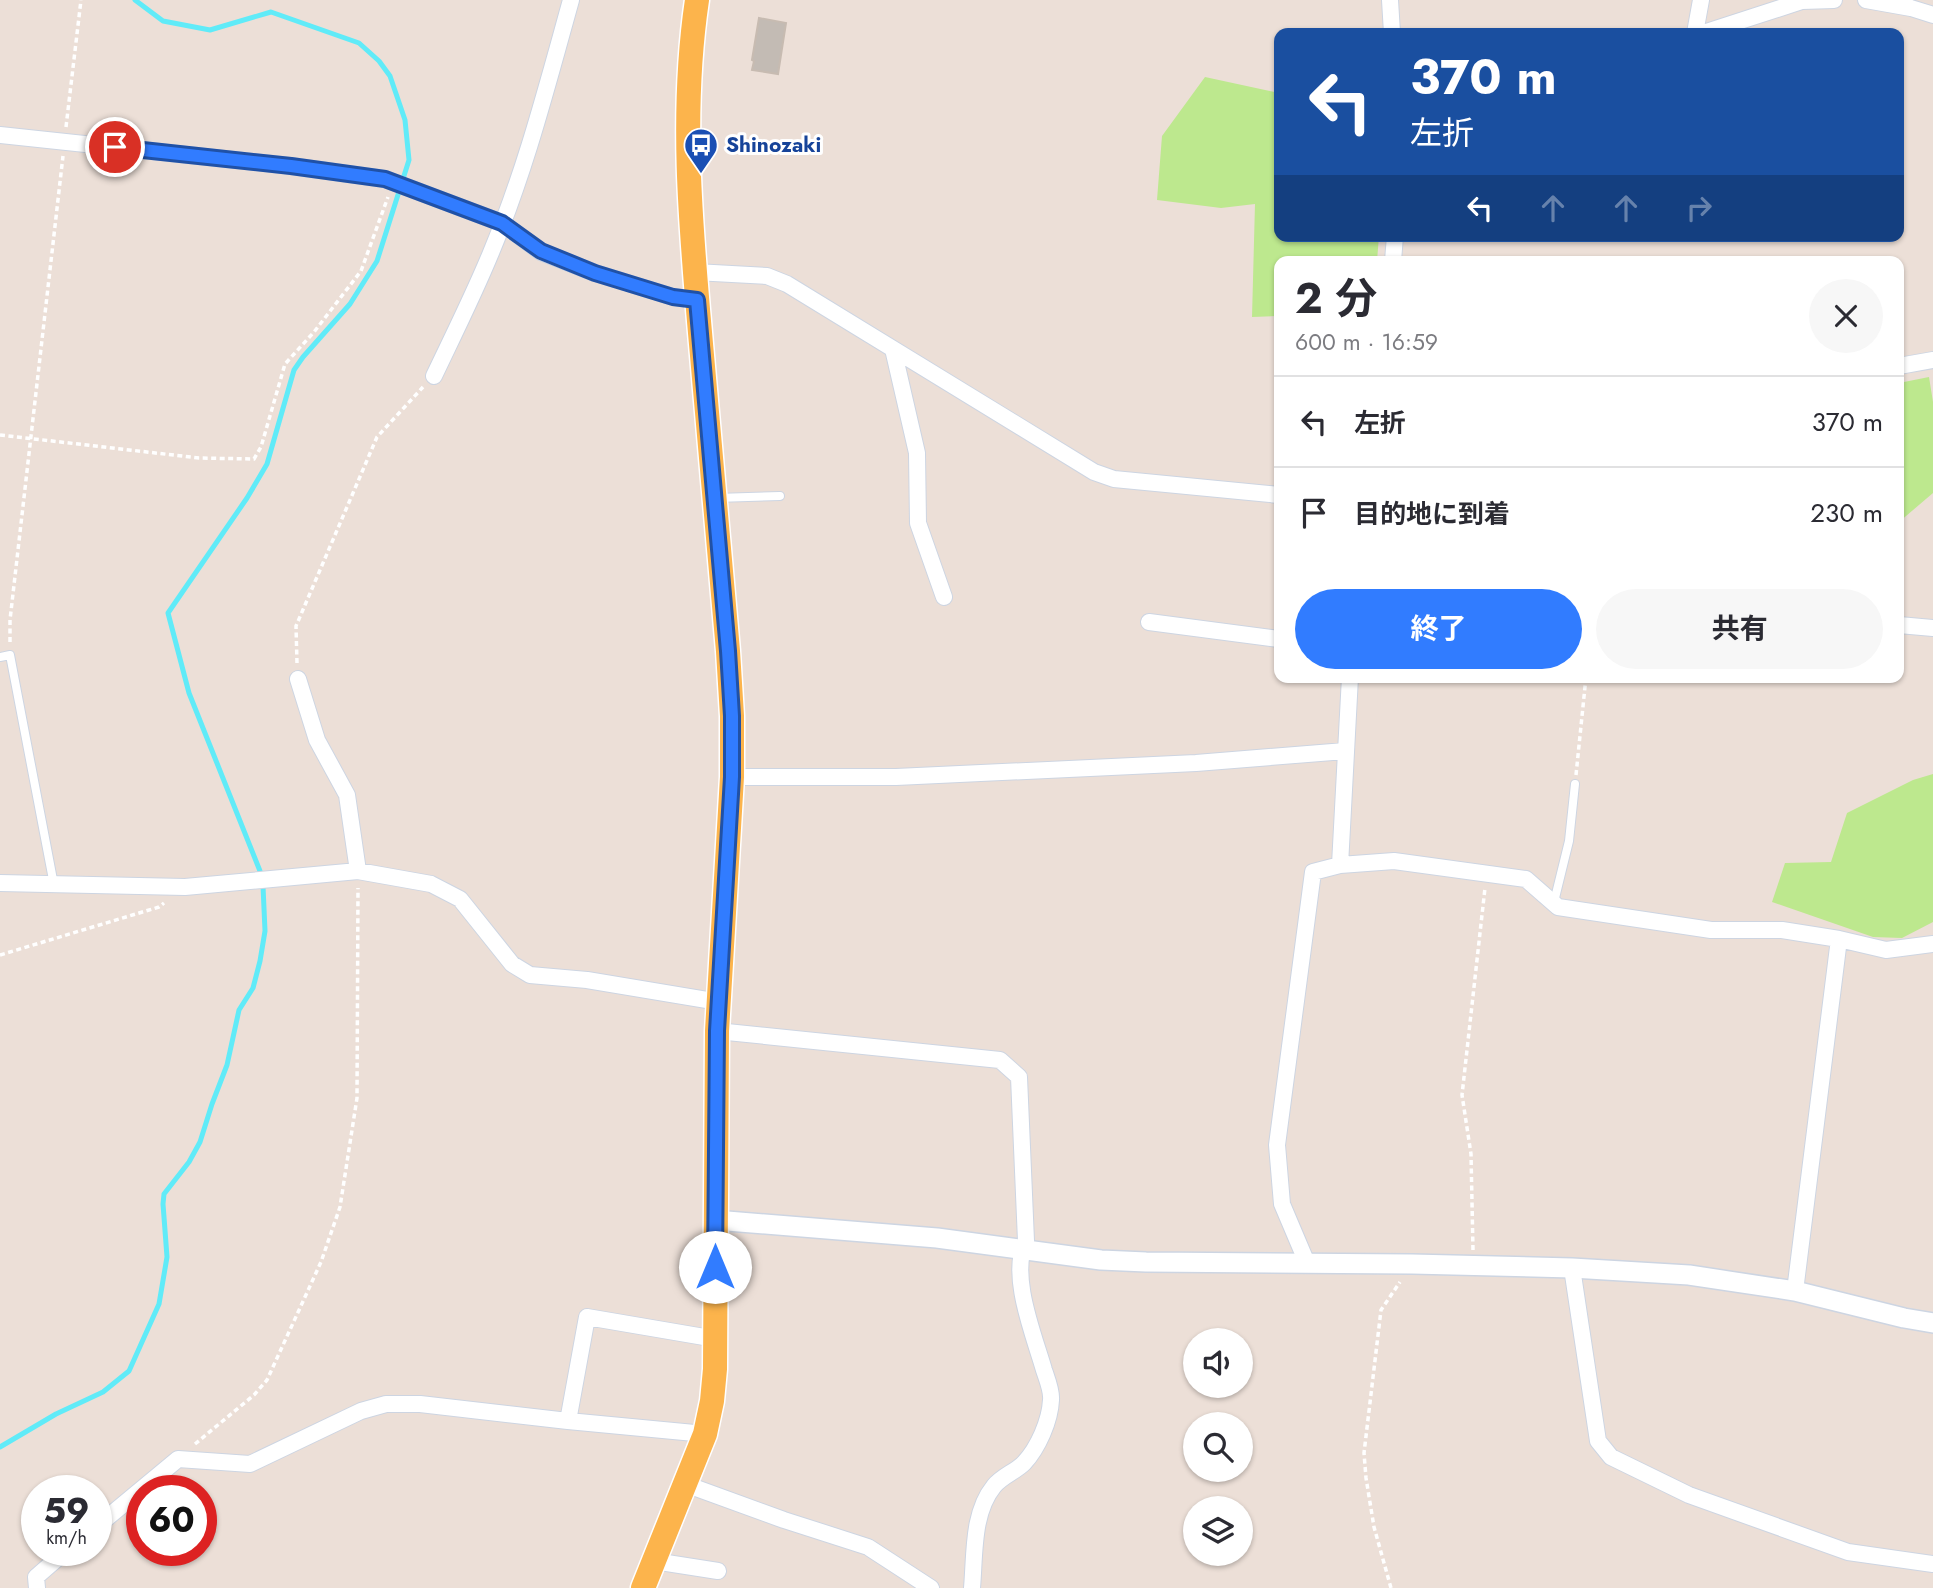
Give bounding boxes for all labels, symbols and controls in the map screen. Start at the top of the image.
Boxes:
text: 370 m [1410,42,1557,112]
icon: left [1295,56,1386,147]
text: 左折 [1410,110,1474,156]
pin [85,117,145,177]
bus stop icon: Shinozaki [682,126,720,175]
icon: arrive [96,128,134,166]
place label: Shinozaki [726,130,821,160]
icon: left [1461,189,1499,227]
icon: ahead [1534,189,1572,227]
icon: ahead [1607,189,1645,227]
icon: right [1680,189,1718,227]
text: 2 分 [1295,268,1377,329]
button: close [1809,279,1883,353]
text: 600 m · 16:59 [1295,325,1438,359]
icon: left [1295,403,1333,441]
text: 370 m [1812,403,1883,441]
text: 左折 [1354,404,1406,442]
icon: arrive [1295,494,1333,532]
text: 230 m [1810,494,1883,532]
text: 目的地に到着 [1354,495,1510,533]
button: 終了 [1295,589,1582,669]
button: 共有 [1596,589,1883,669]
position arrow [678,1230,752,1304]
map controls [1183,1328,1253,1566]
button: sound [1183,1328,1253,1398]
button: search [1183,1412,1253,1482]
speed limit sign: 60 [126,1475,217,1566]
text: 59 [44,1486,90,1536]
button: layers [1183,1496,1253,1566]
text: km/h [46,1525,87,1551]

